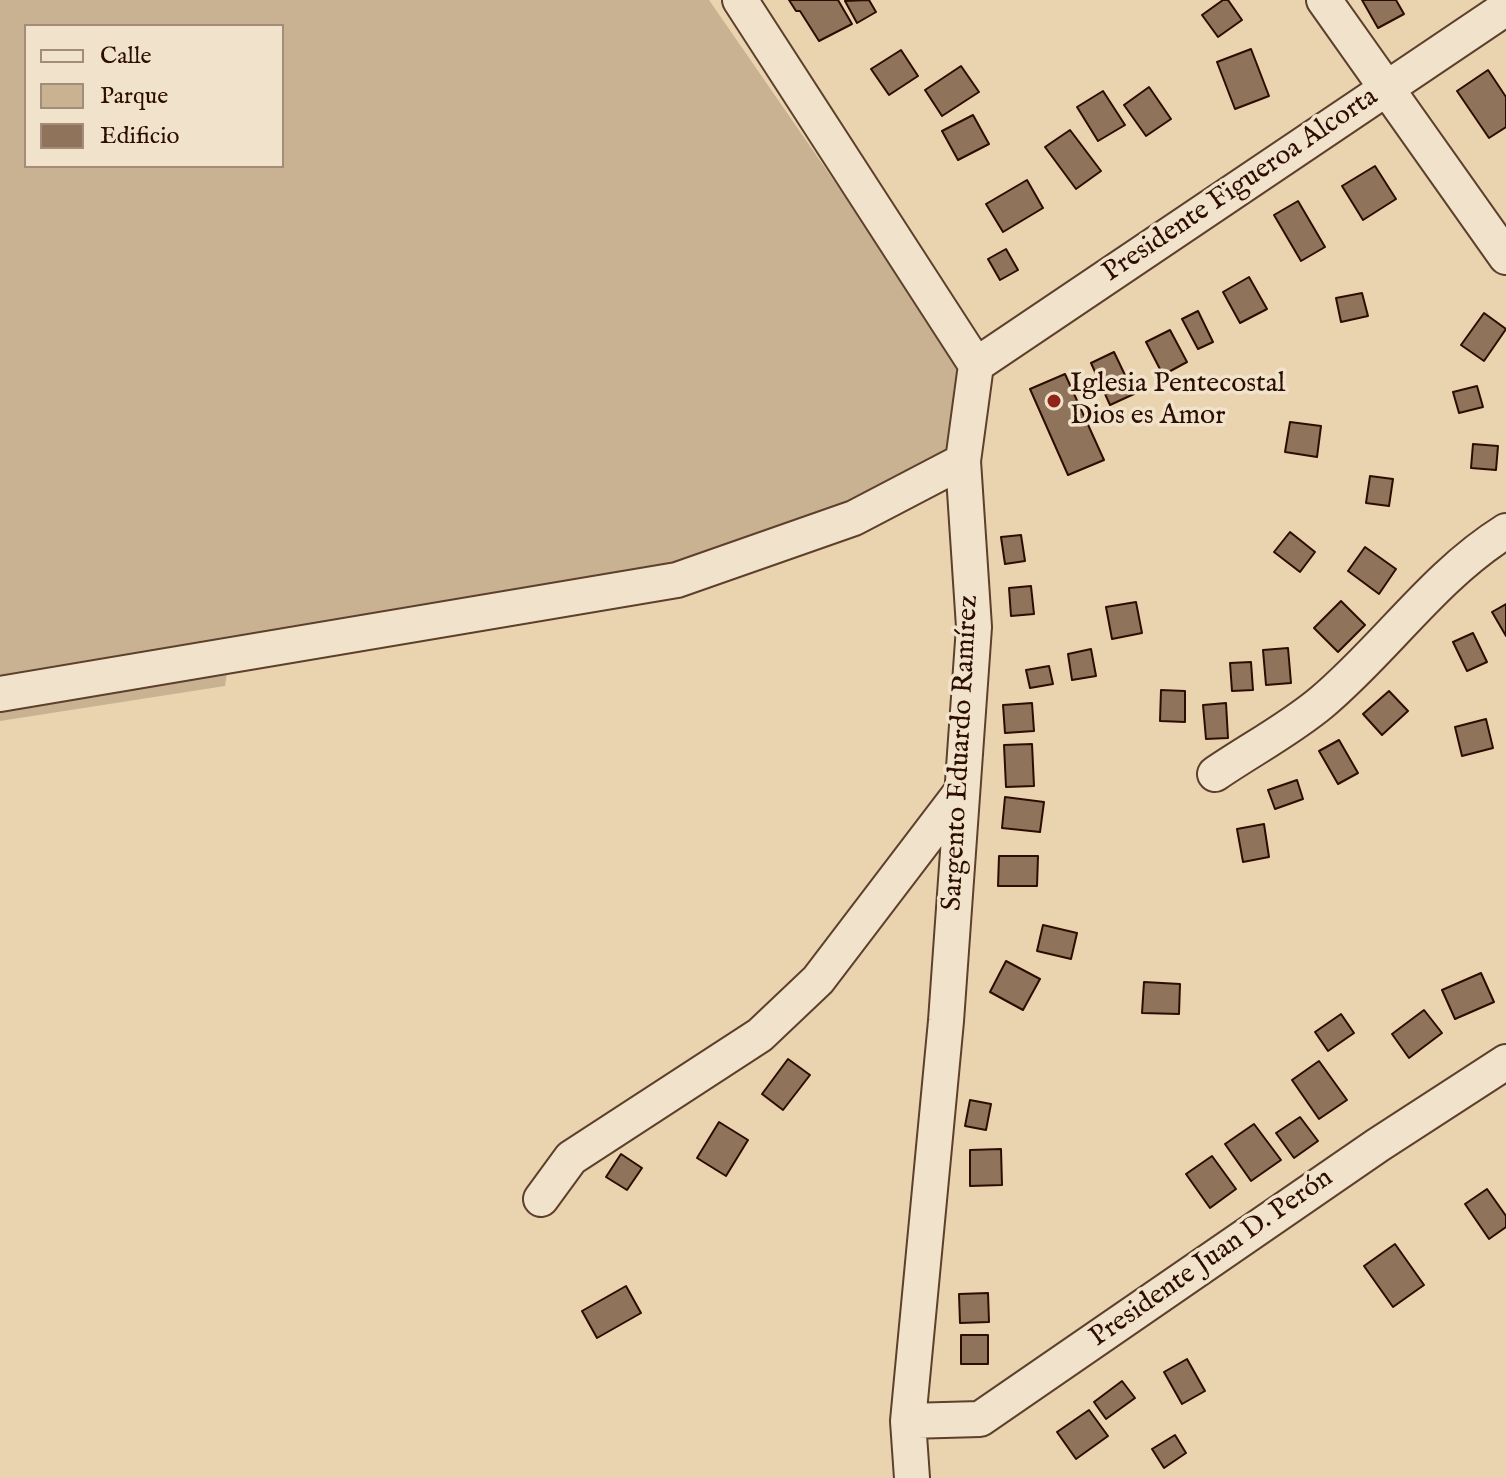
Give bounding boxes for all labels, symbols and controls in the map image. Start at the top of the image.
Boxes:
legend [24,24,284,168]
text: Calle [100,41,152,72]
text: Parque [100,81,168,112]
street label: Presidente Figueroa Alcorta [1097,81,1385,291]
text: Edificio [100,121,179,152]
place label: Iglesia Pentecostal Dios es Amor [1070,368,1285,434]
marker: Iglesia Pentecostal Dios es Amor [1045,392,1063,410]
street label: Sargento Eduardo Ramírez [937,594,987,912]
street label: Presidente Juan D. Perón [1084,1162,1340,1356]

